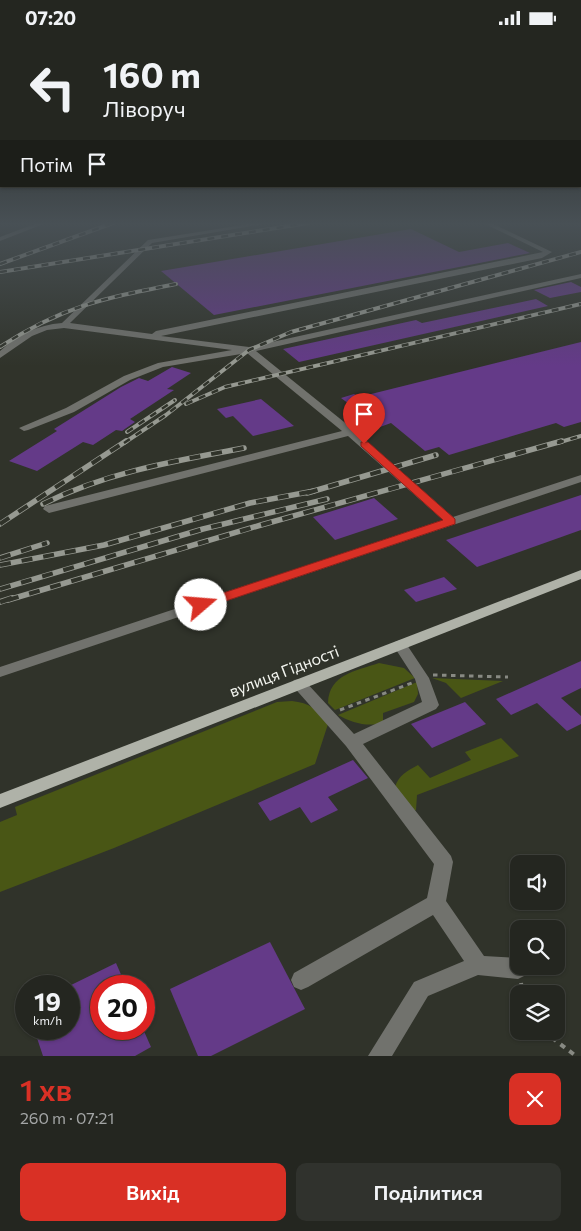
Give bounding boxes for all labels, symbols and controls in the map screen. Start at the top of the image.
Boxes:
text: 07:20 [25,6,76,29]
text: 160 m [103,52,201,95]
icon: left [20,55,85,120]
text: Ліворуч [103,95,186,122]
icon: arrive [83,150,111,178]
text: Потім [20,153,73,176]
pin [343,393,385,444]
icon: arrive [350,400,378,428]
position arrow [174,578,226,630]
street label: вулиця Гідності [226,641,341,700]
map controls [510,855,565,1040]
button: sound [510,855,565,910]
button: search [510,920,565,975]
speed limit sign: 20 [90,975,155,1040]
button: layers [510,985,565,1040]
text: 19 [34,986,61,1016]
text: km/h [33,1013,62,1027]
text: 1 хв [20,1070,72,1107]
button: close [509,1073,561,1125]
text: 260 m · 07:21 [20,1108,114,1127]
button: Вихід [20,1163,286,1221]
button: Поділитися [296,1163,561,1221]

